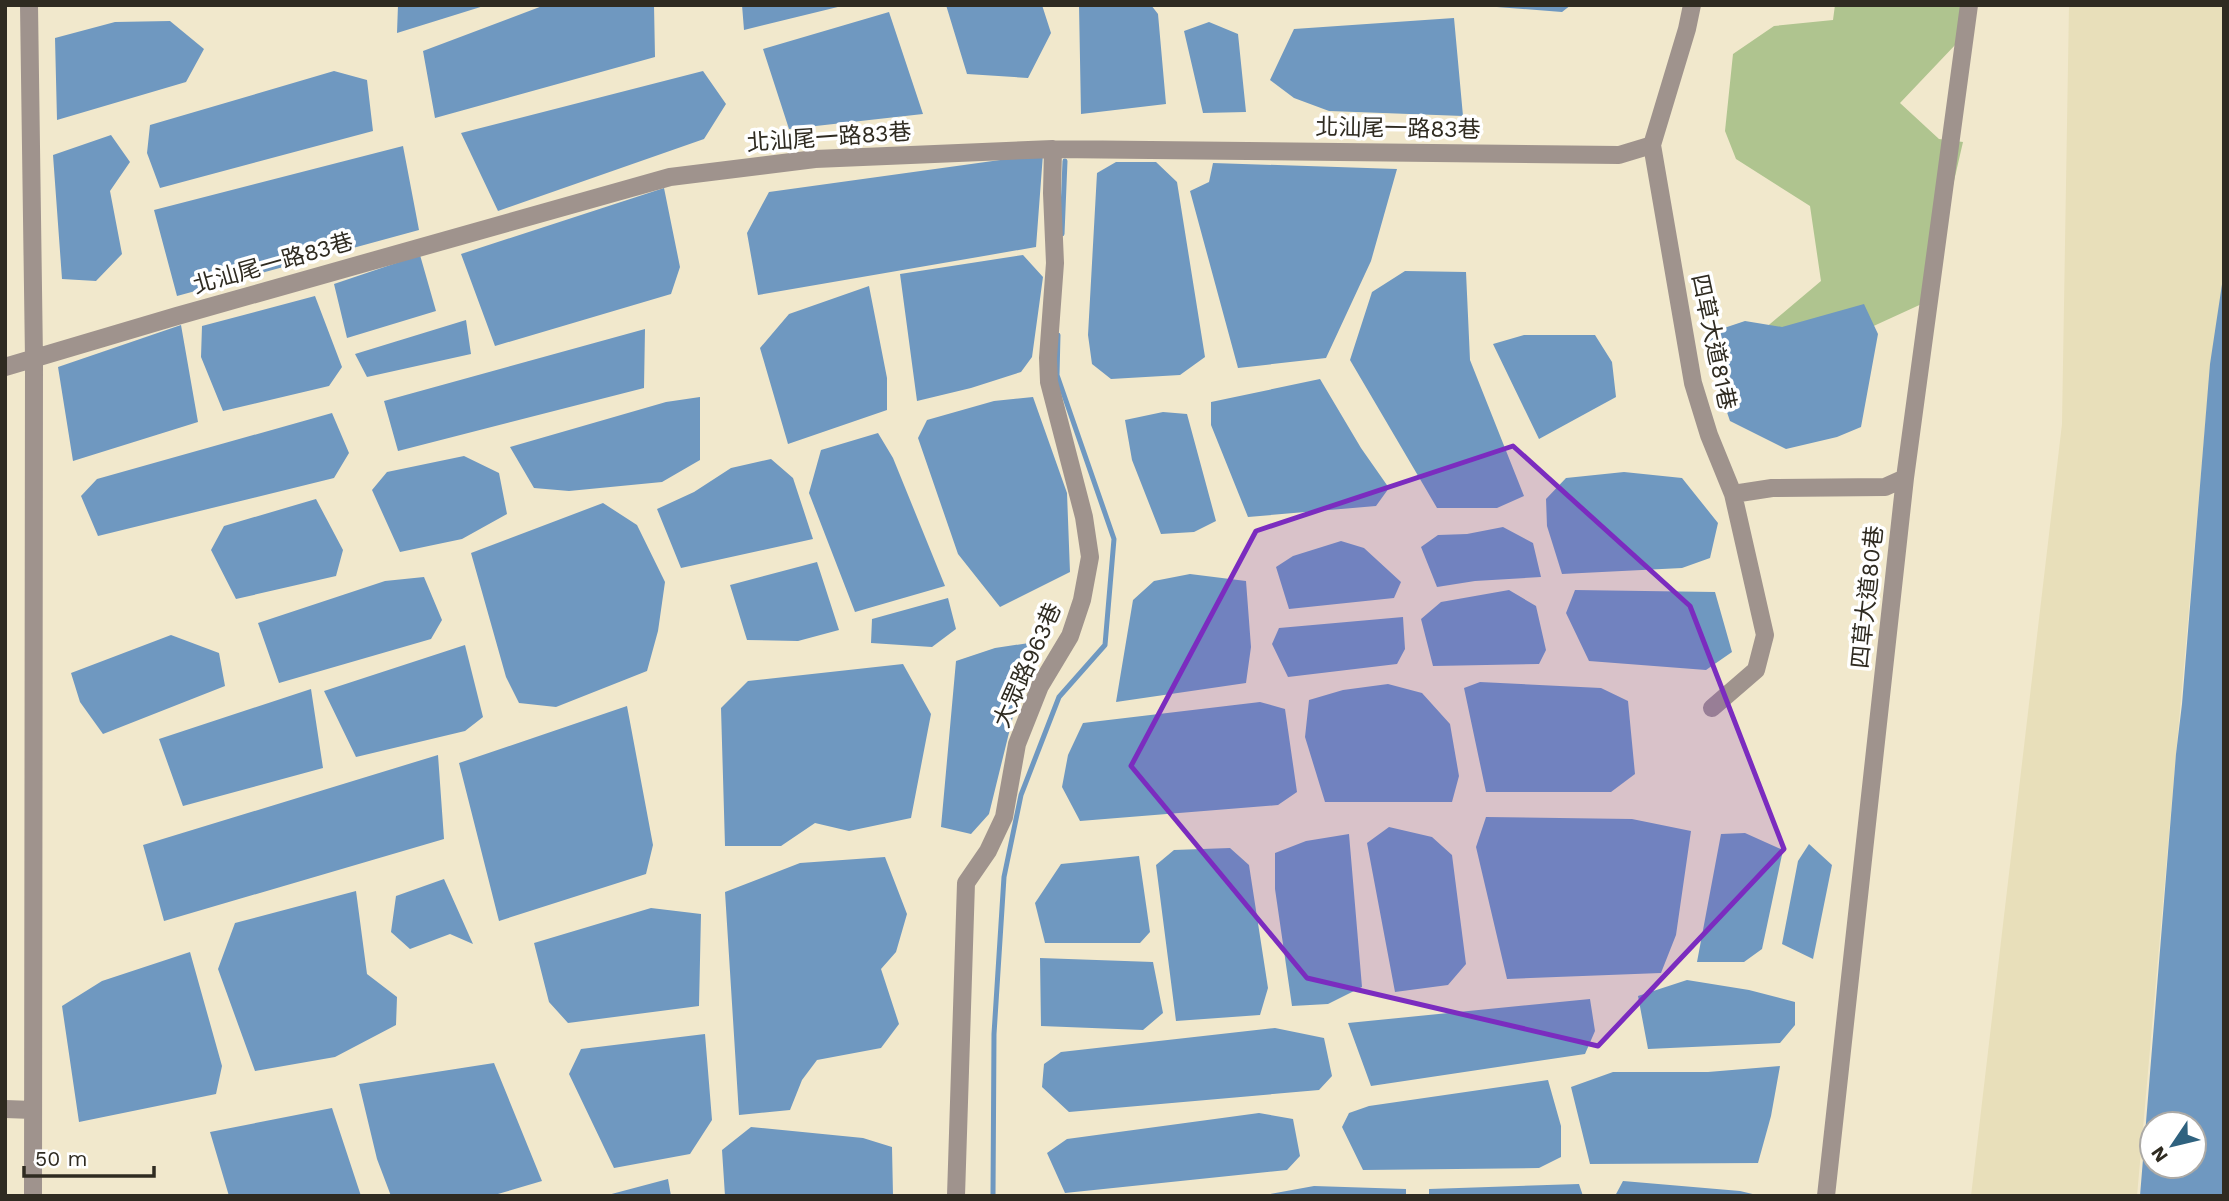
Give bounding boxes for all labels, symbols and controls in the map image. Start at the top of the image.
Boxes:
street label: 北汕尾一路83巷 [1315,114,1481,143]
street label: 北汕尾一路83巷 [746,118,912,157]
street label: 北汕尾一路83巷 [190,228,356,299]
street label: 四草大道81巷 [1686,272,1741,412]
street label: 四草大道80巷 [1847,524,1888,670]
street label: 大眾路963巷 [988,599,1067,732]
north arrow [2138,1110,2208,1180]
scale bar [24,1134,154,1178]
text: N [2146,1142,2173,1167]
text: 50 m [35,1146,87,1171]

